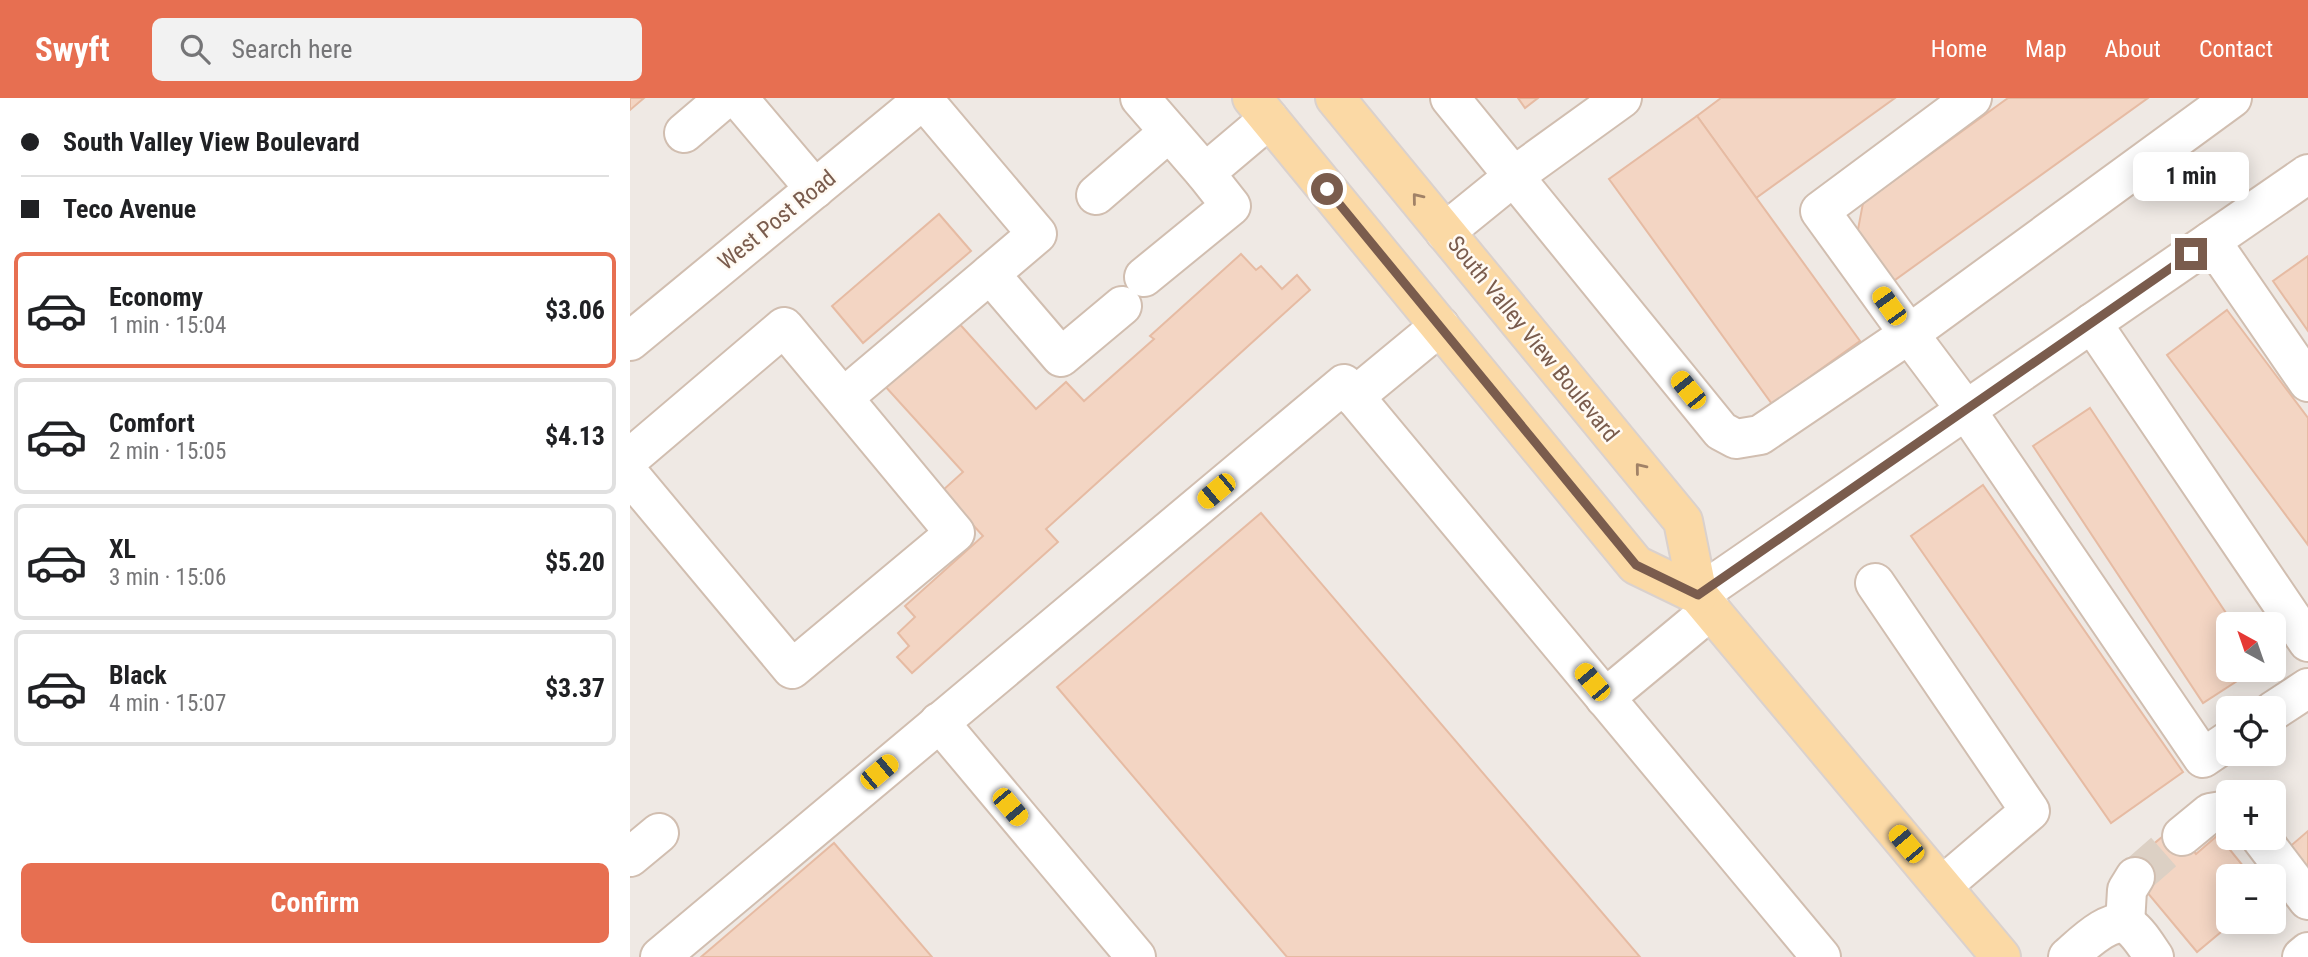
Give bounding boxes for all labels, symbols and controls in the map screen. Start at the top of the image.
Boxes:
search box [152,18,642,81]
text: Swyft [35,30,110,69]
icon: search [176,30,214,68]
text: Search here [232,34,353,64]
text: Home [1931,35,1987,63]
text: Map [2025,35,2067,63]
text: About [2105,35,2161,63]
text: Contact [2199,35,2273,63]
text: South Valley View Boulevard [63,127,360,157]
callout: 1 min [2133,152,2249,202]
text: 1 min [2165,163,2217,190]
street label: West Post Road [713,164,841,276]
route start [1311,173,1343,205]
text: Teco Avenue [63,194,196,224]
one-way arrow [1413,194,1425,207]
street label: South Valley View Boulevard [1442,231,1624,447]
route end [2175,238,2207,270]
icon: car [25,279,88,342]
text: Economy [109,282,203,312]
car [1869,283,1910,329]
text: $3.06 [545,295,605,325]
text: 1 min · 15:04 [109,312,226,339]
car [1667,367,1710,413]
icon: car [25,405,88,468]
text: Comfort [109,408,195,438]
text: $4.13 [545,421,605,451]
text: 2 min · 15:05 [109,438,226,465]
one-way arrow [1635,464,1648,476]
car [1194,469,1239,513]
icon: car [25,531,88,594]
text: XL [109,534,136,564]
text: $5.20 [545,547,605,577]
text: 3 min · 15:06 [109,564,226,591]
north arrow [2216,612,2286,682]
map controls [2216,612,2286,934]
icon: car [25,657,88,720]
car [1571,659,1614,705]
text: Black [109,660,167,690]
text: $3.37 [545,673,605,703]
text: 4 min · 15:07 [109,690,226,717]
button: locate [2216,696,2286,766]
car [857,750,902,794]
button: + [2216,780,2286,850]
car [989,784,1032,830]
car [1885,821,1928,867]
button: Confirm [21,863,609,943]
button: − [2216,864,2286,934]

